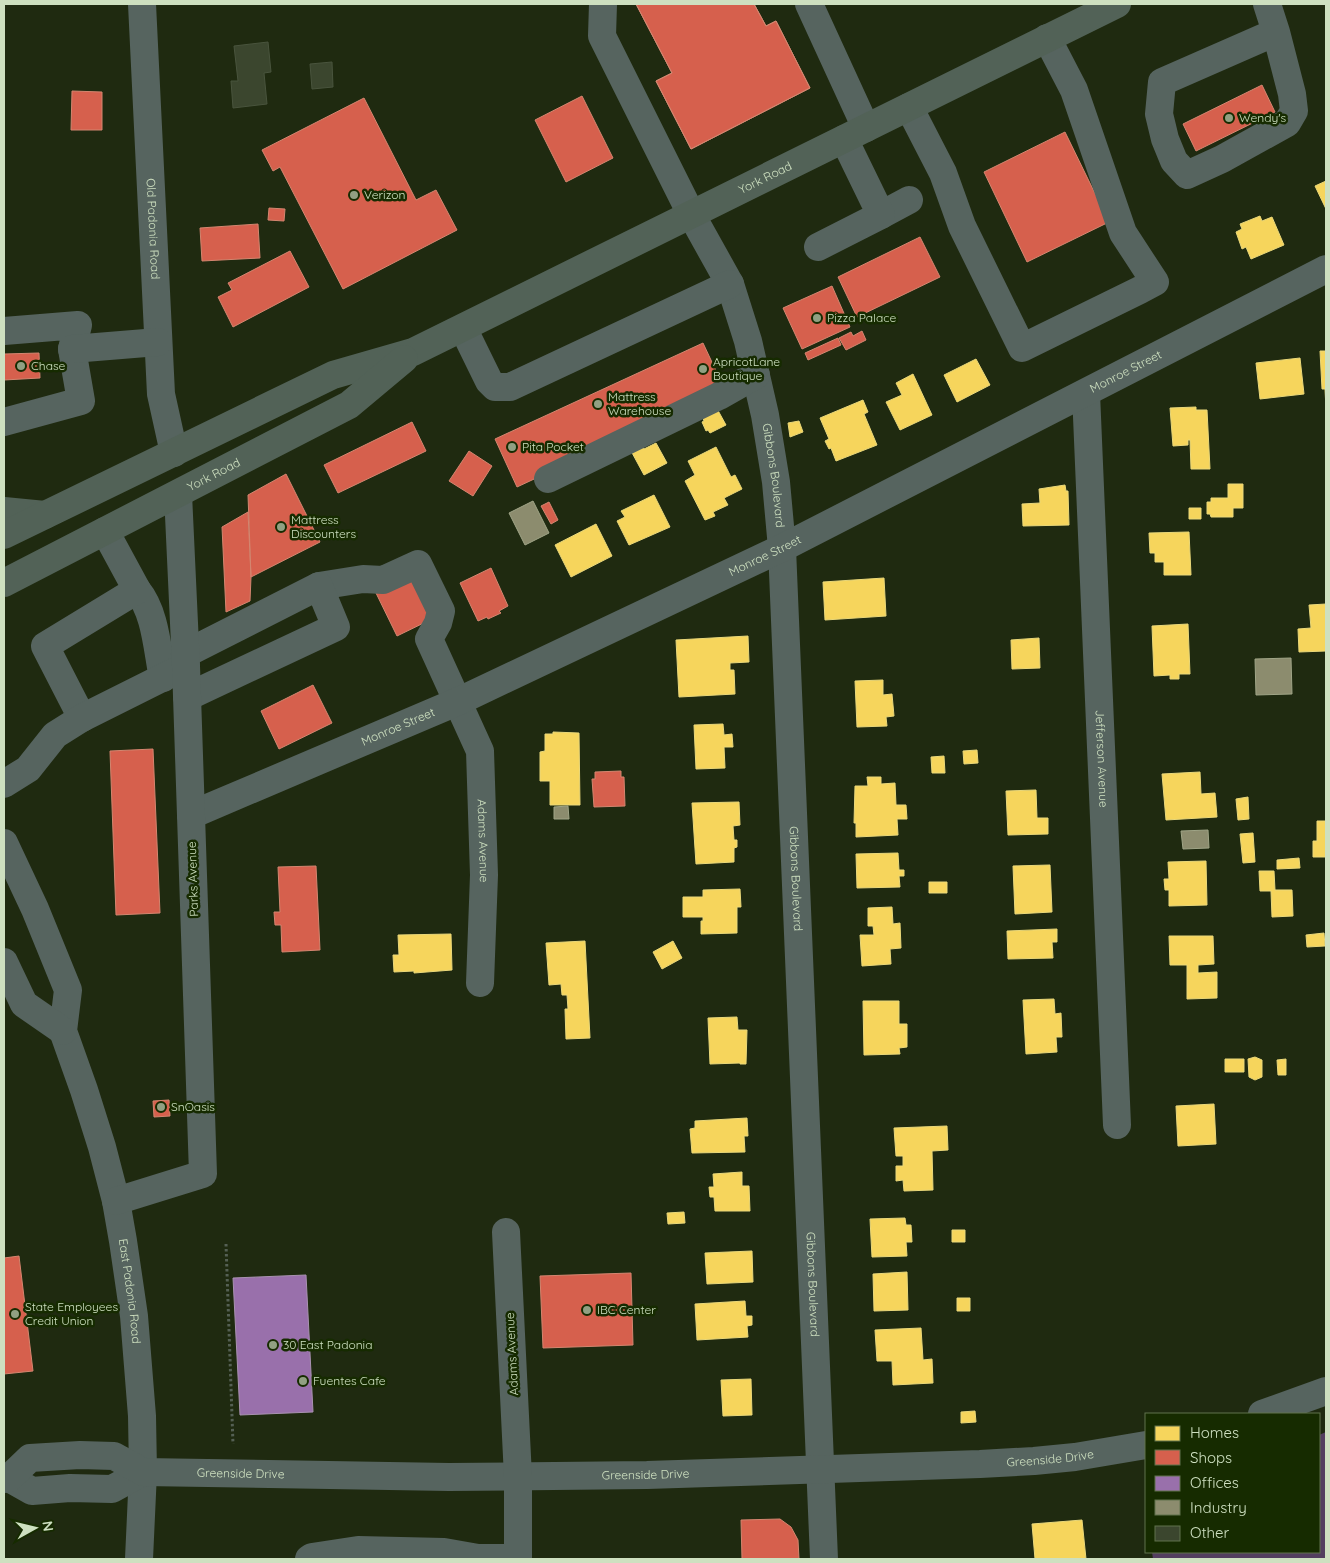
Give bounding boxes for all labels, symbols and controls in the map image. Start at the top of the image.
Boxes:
place label: Wendy's [1239,110,1287,125]
marker: Wendy's [1223,112,1235,124]
street label: York Road [736,158,794,197]
street label: Old Padonia Road [143,178,163,280]
place label: Verizon [364,187,405,202]
marker: Verizon [348,189,360,201]
place label: Pizza Palace [827,310,896,325]
marker: Pizza Palace [811,312,823,324]
street label: Monroe Street [1087,347,1164,396]
place label: ApricotLane Boutique [713,354,780,383]
place label: Chase [31,358,66,373]
marker: Chase [15,360,27,372]
marker: ApricotLane Boutique [697,363,709,375]
place label: Mattress Warehouse [608,389,671,418]
marker: Mattress Warehouse [592,398,604,410]
street label: Gibbons Boulevard [759,422,788,528]
place label: Pita Pocket [522,439,584,454]
marker: Pita Pocket [506,441,518,453]
street label: York Road [184,454,243,494]
place label: Mattress Discounters [291,512,356,541]
marker: Mattress Discounters [275,521,287,533]
street label: Monroe Street [726,531,804,579]
street label: Monroe Street [359,704,437,749]
street label: Jefferson Avenue [1092,709,1112,808]
street label: Adams Avenue [475,799,492,883]
street label: Gibbons Boulevard [787,826,806,931]
street label: Parks Avenue [184,841,201,917]
place label: SnOasis [171,1099,215,1114]
marker: SnOasis [155,1101,167,1113]
street label: Gibbons Boulevard [803,1231,823,1337]
street label: East Padonia Road [116,1237,144,1344]
place label: State Employees Credit Union [25,1299,118,1328]
place label: IBC Center [597,1302,656,1317]
marker: IBC Center [581,1304,593,1316]
marker: State Employees Credit Union [9,1308,21,1320]
street label: Adams Avenue [502,1312,521,1396]
place label: 30 East Padonia [283,1337,372,1352]
marker: 30 East Padonia [267,1339,279,1351]
place label: Fuentes Cafe [313,1373,386,1388]
marker: Fuentes Cafe [297,1375,309,1387]
legend [1145,1413,1320,1553]
text: Homes [1190,1423,1239,1442]
street label: Greenside Drive [1006,1446,1095,1470]
text: Shops [1190,1448,1232,1467]
street label: Greenside Drive [197,1465,285,1481]
street label: Greenside Drive [602,1466,690,1482]
text: Offices [1190,1473,1239,1492]
text: Industry [1190,1498,1247,1517]
north arrow [10,1503,60,1553]
text: N [38,1520,58,1533]
text: Other [1190,1523,1230,1542]

